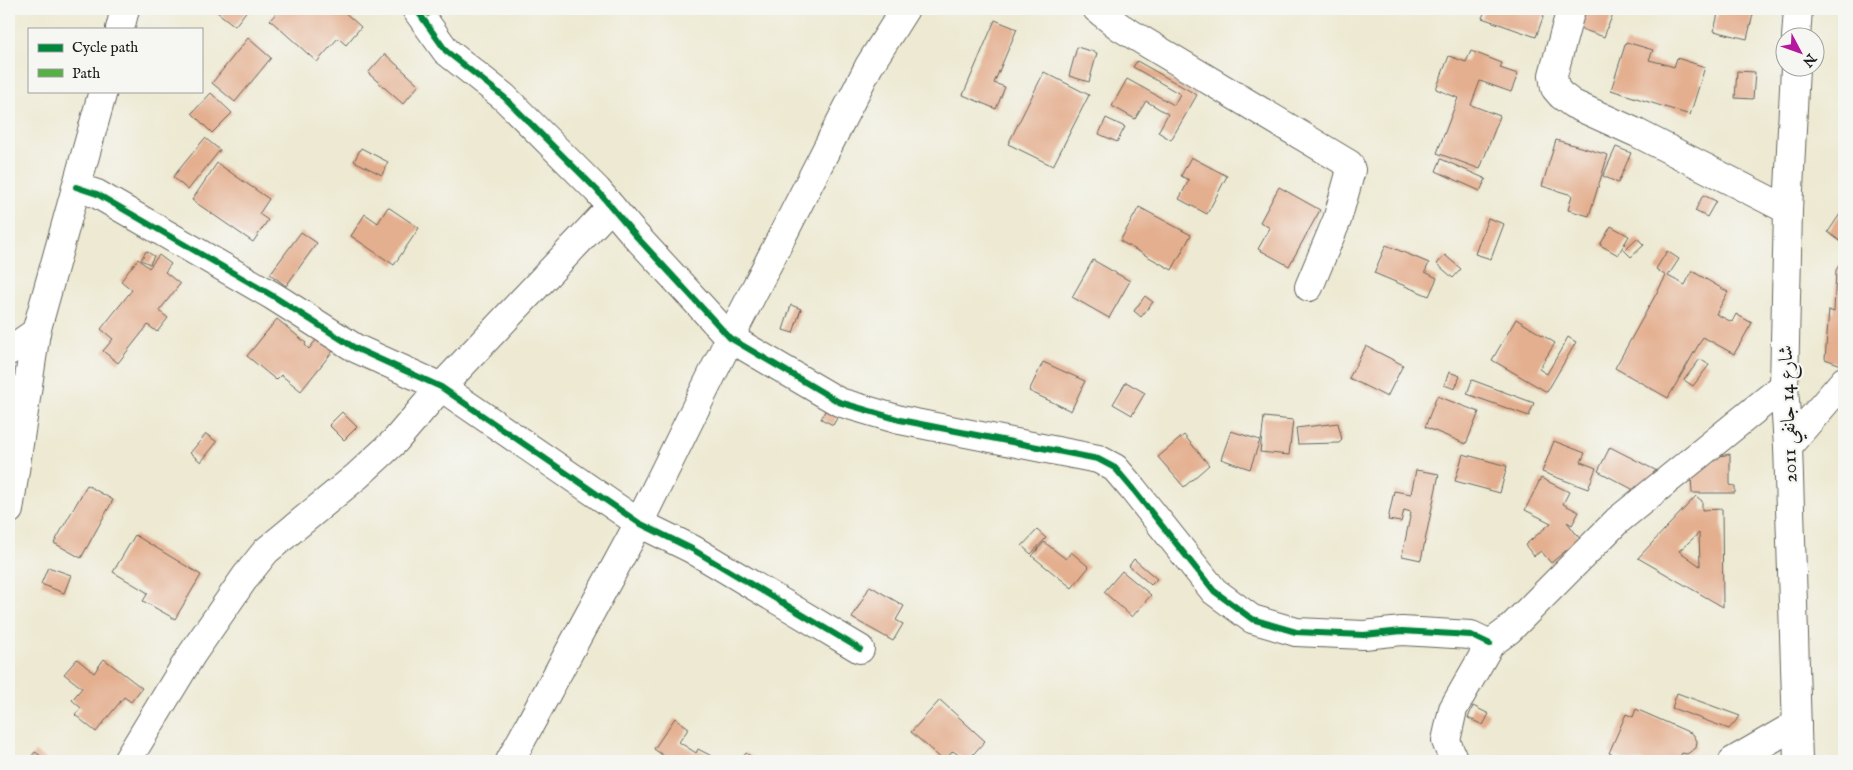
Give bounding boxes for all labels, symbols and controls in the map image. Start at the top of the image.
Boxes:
legend [28,28,202,92]
north arrow [1776,28,1826,78]
text: Cycle path [72,38,138,57]
text: N [1798,49,1820,70]
text: Path [72,64,100,83]
street label: شارع 14 جانفي 2011 [1774,345,1809,483]

